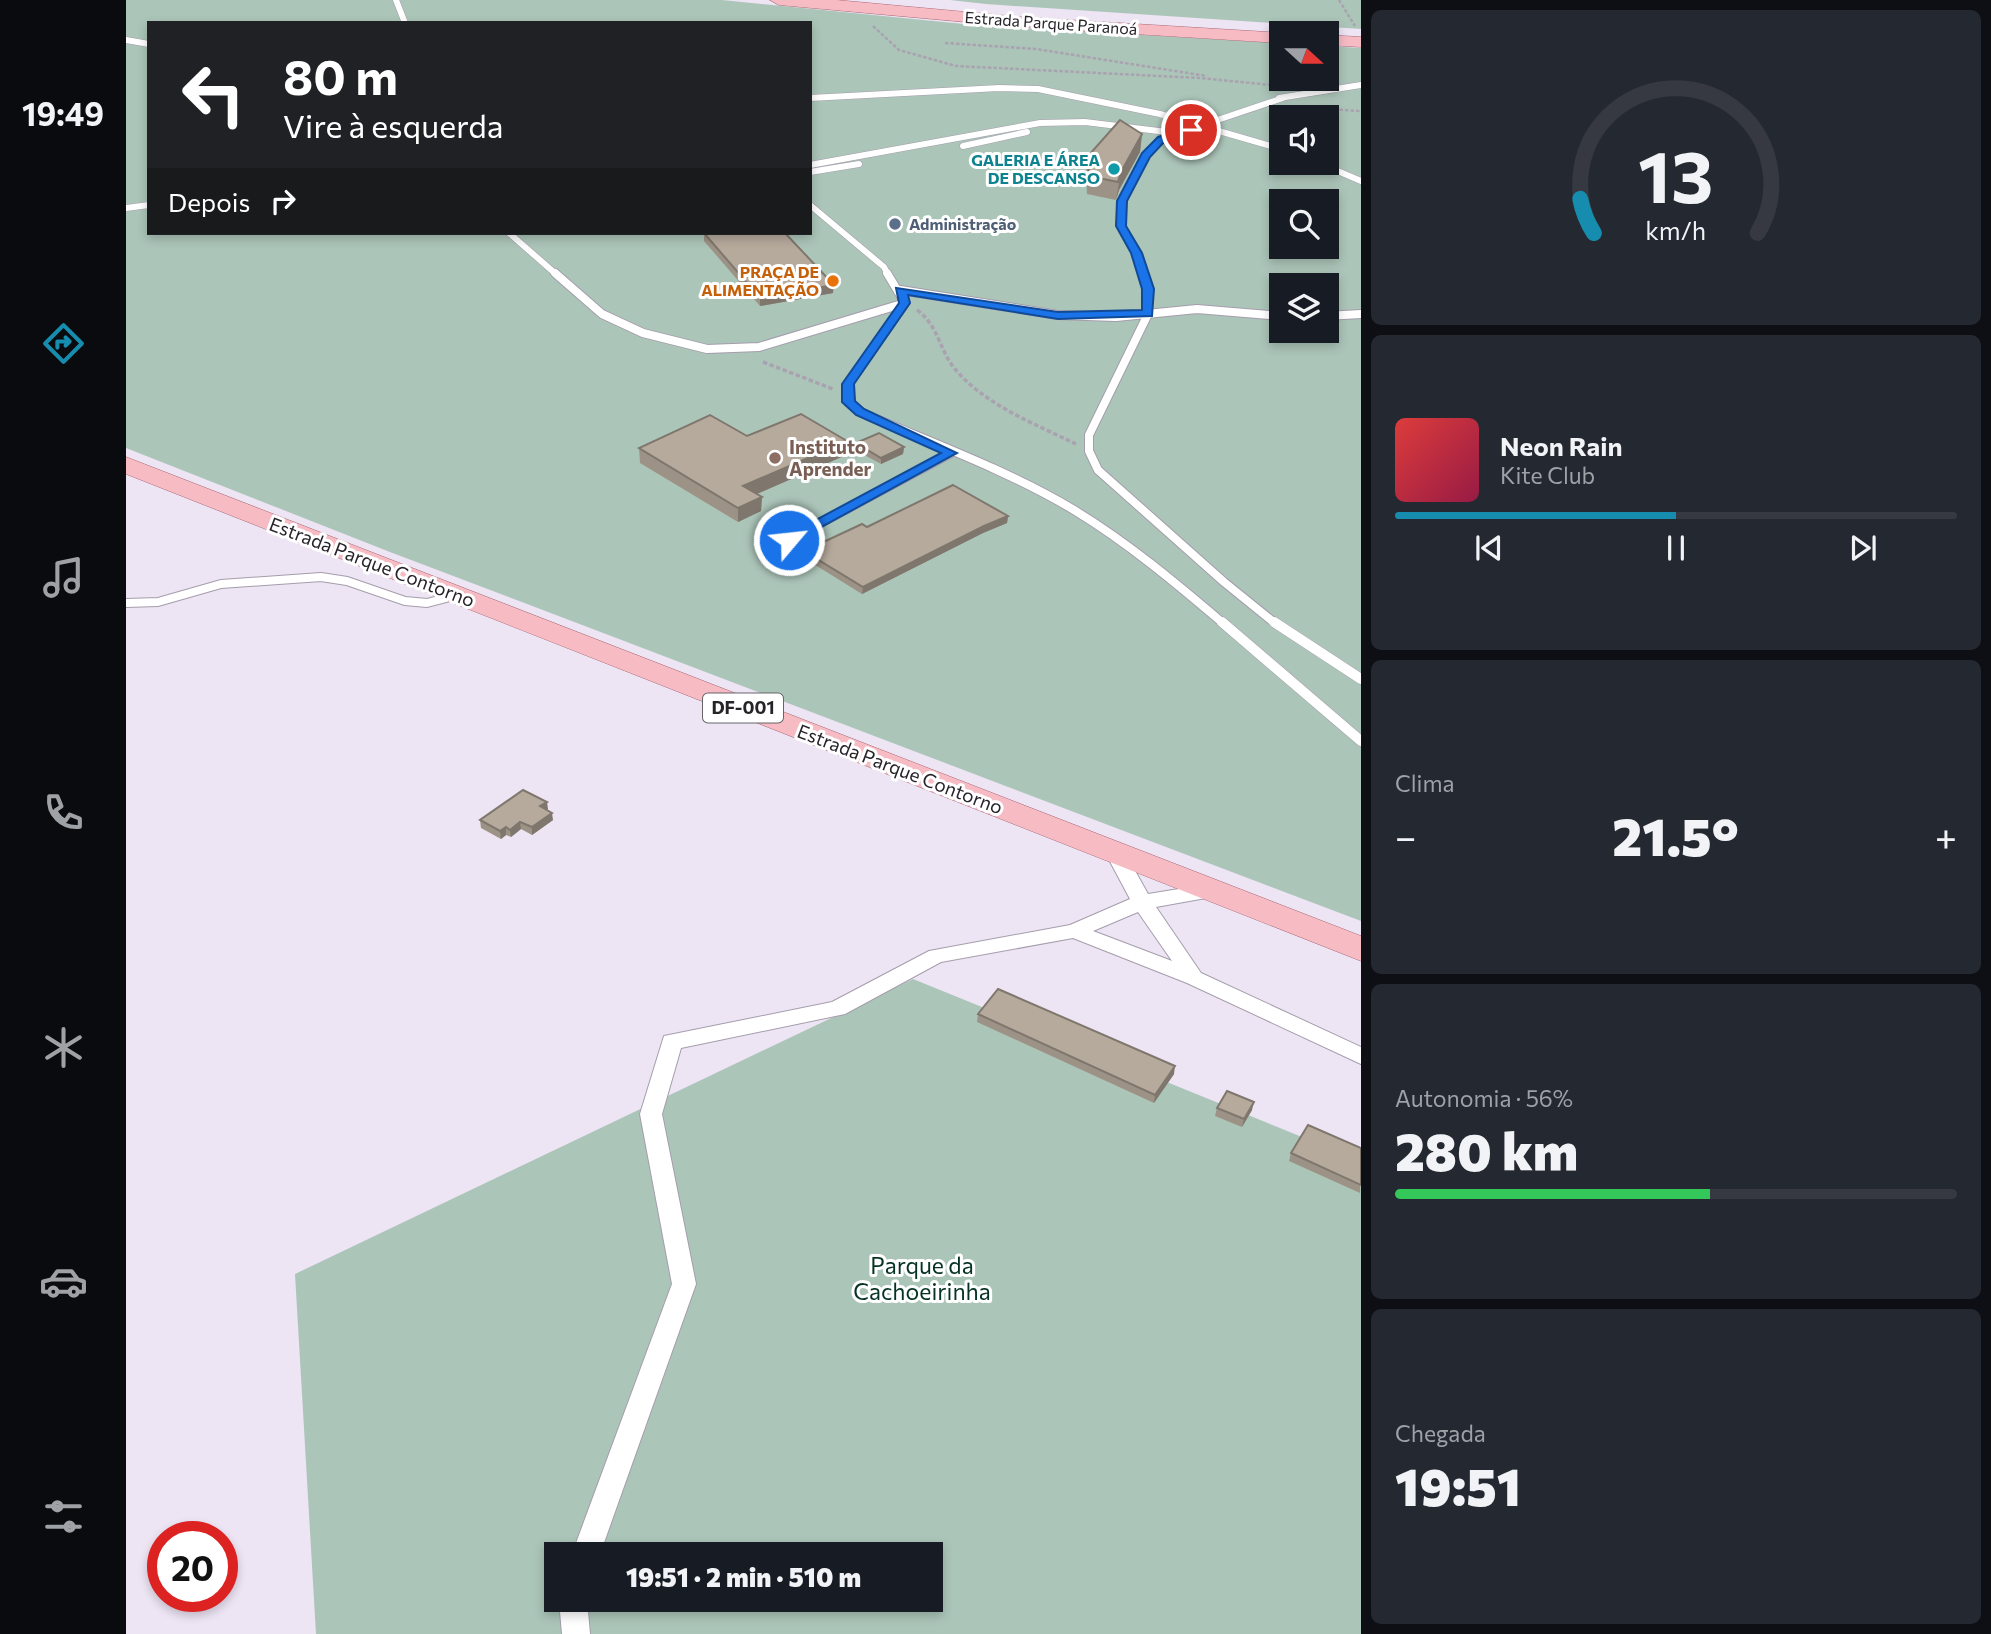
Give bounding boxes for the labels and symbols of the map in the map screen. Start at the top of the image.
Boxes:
street label: Estrada Parque Paranoá [964,7,1138,38]
north arrow [1269,21,1339,91]
pin [1161,100,1221,160]
place label: GALERIA E ÁREA DE DESCANSO [971,150,1100,187]
marker: GALERIA E ÁREA DE DESCANSO [1106,161,1122,177]
place label: Administração [909,214,1017,233]
marker: Administração [887,216,903,232]
place label: PRAÇA DE ALIMENTAÇÃO [701,262,819,299]
marker: PRAÇA DE ALIMENTAÇÃO [825,273,841,289]
place label: Instituto Aprender [789,435,872,480]
marker: Instituto Aprender [767,450,783,466]
position arrow [752,503,826,577]
street label: Estrada Parque Contorno [266,512,478,611]
road number: DF-001 [703,694,783,722]
street label: Estrada Parque Contorno [794,719,1006,818]
park label: Parque da Cachoeirinha [853,1251,991,1305]
speed limit sign: 20 [147,1521,238,1612]

